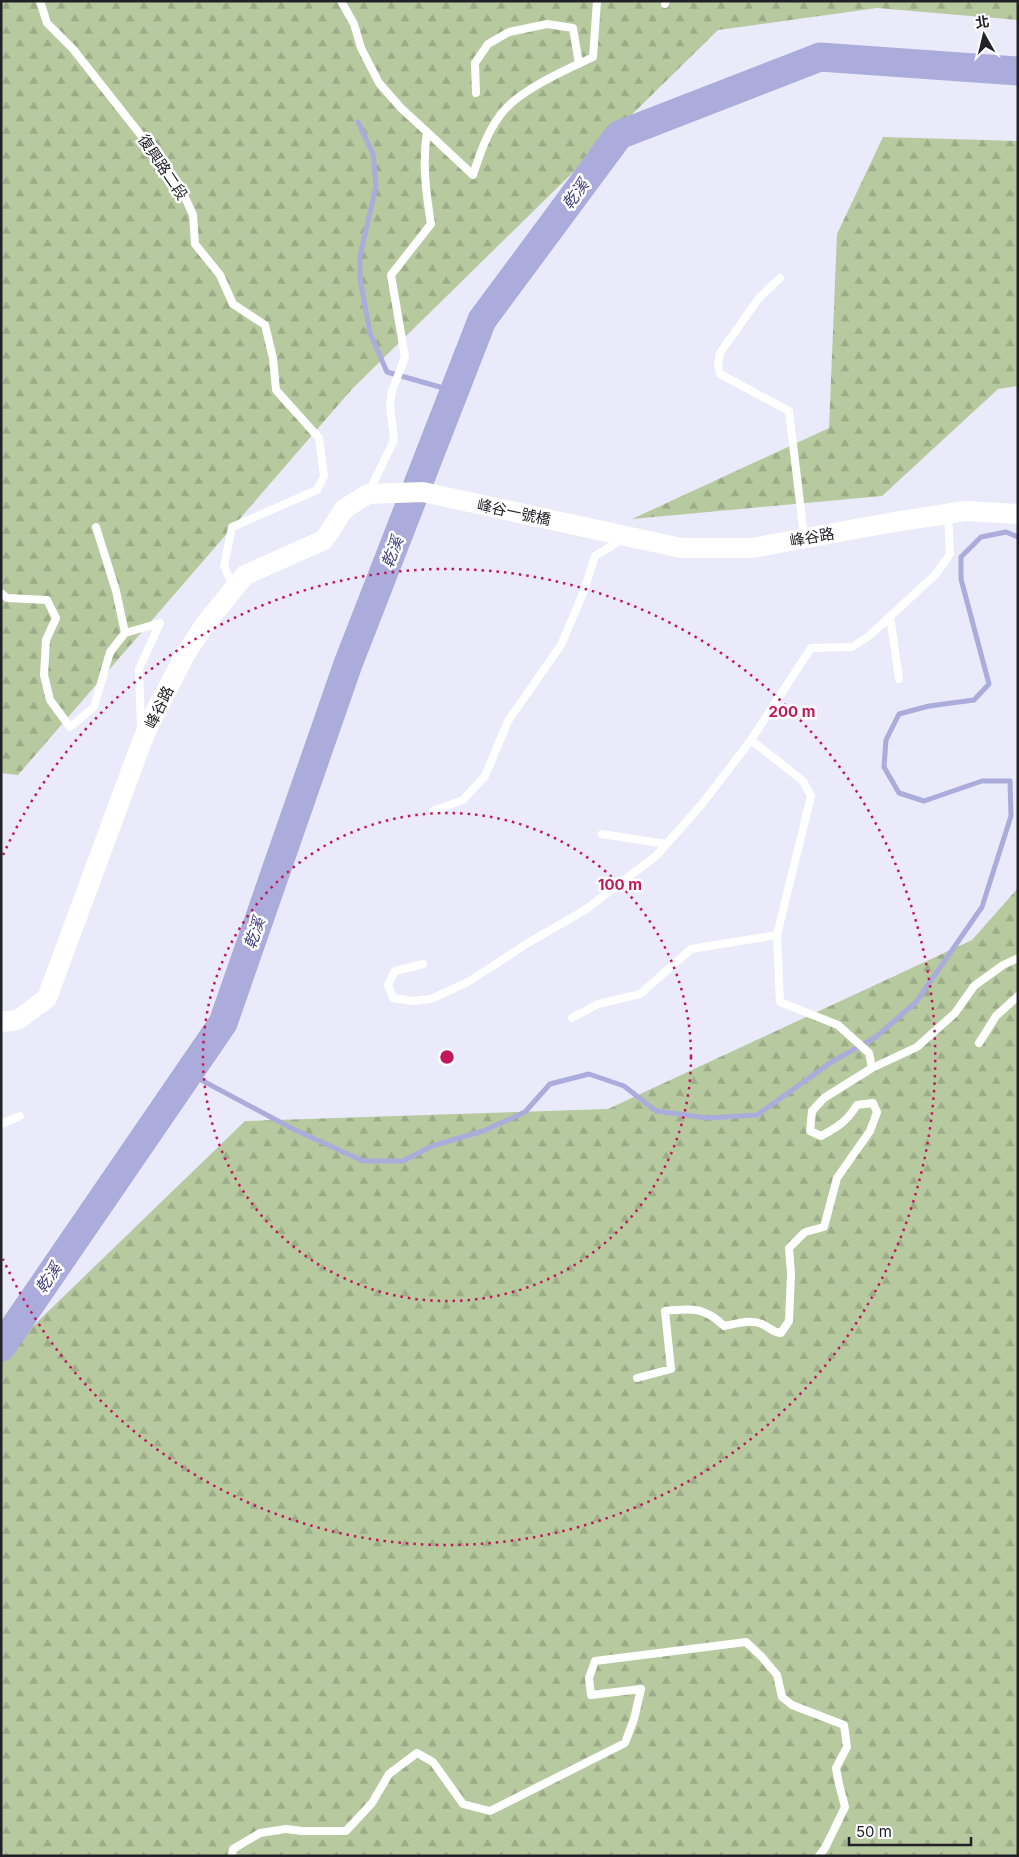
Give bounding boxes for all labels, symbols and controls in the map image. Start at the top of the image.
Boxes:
north arrow [959,10,1009,60]
text: 北 [974,12,990,31]
street label: 復興路二段 [134,131,192,203]
water label: 乾溪 [557,174,594,213]
street label: 峰谷一號橋 [475,495,553,529]
street label: 峰谷路 [788,524,836,550]
water label: 乾溪 [377,532,408,571]
street label: 峰谷路 [141,683,177,731]
text: 200 m [769,702,815,721]
text: 100 m [598,875,642,894]
water label: 乾溪 [239,913,269,951]
centre of rings [438,1048,456,1066]
water label: 乾溪 [31,1257,66,1297]
scale bar [849,1814,972,1846]
text: 50 m [856,1822,892,1841]

